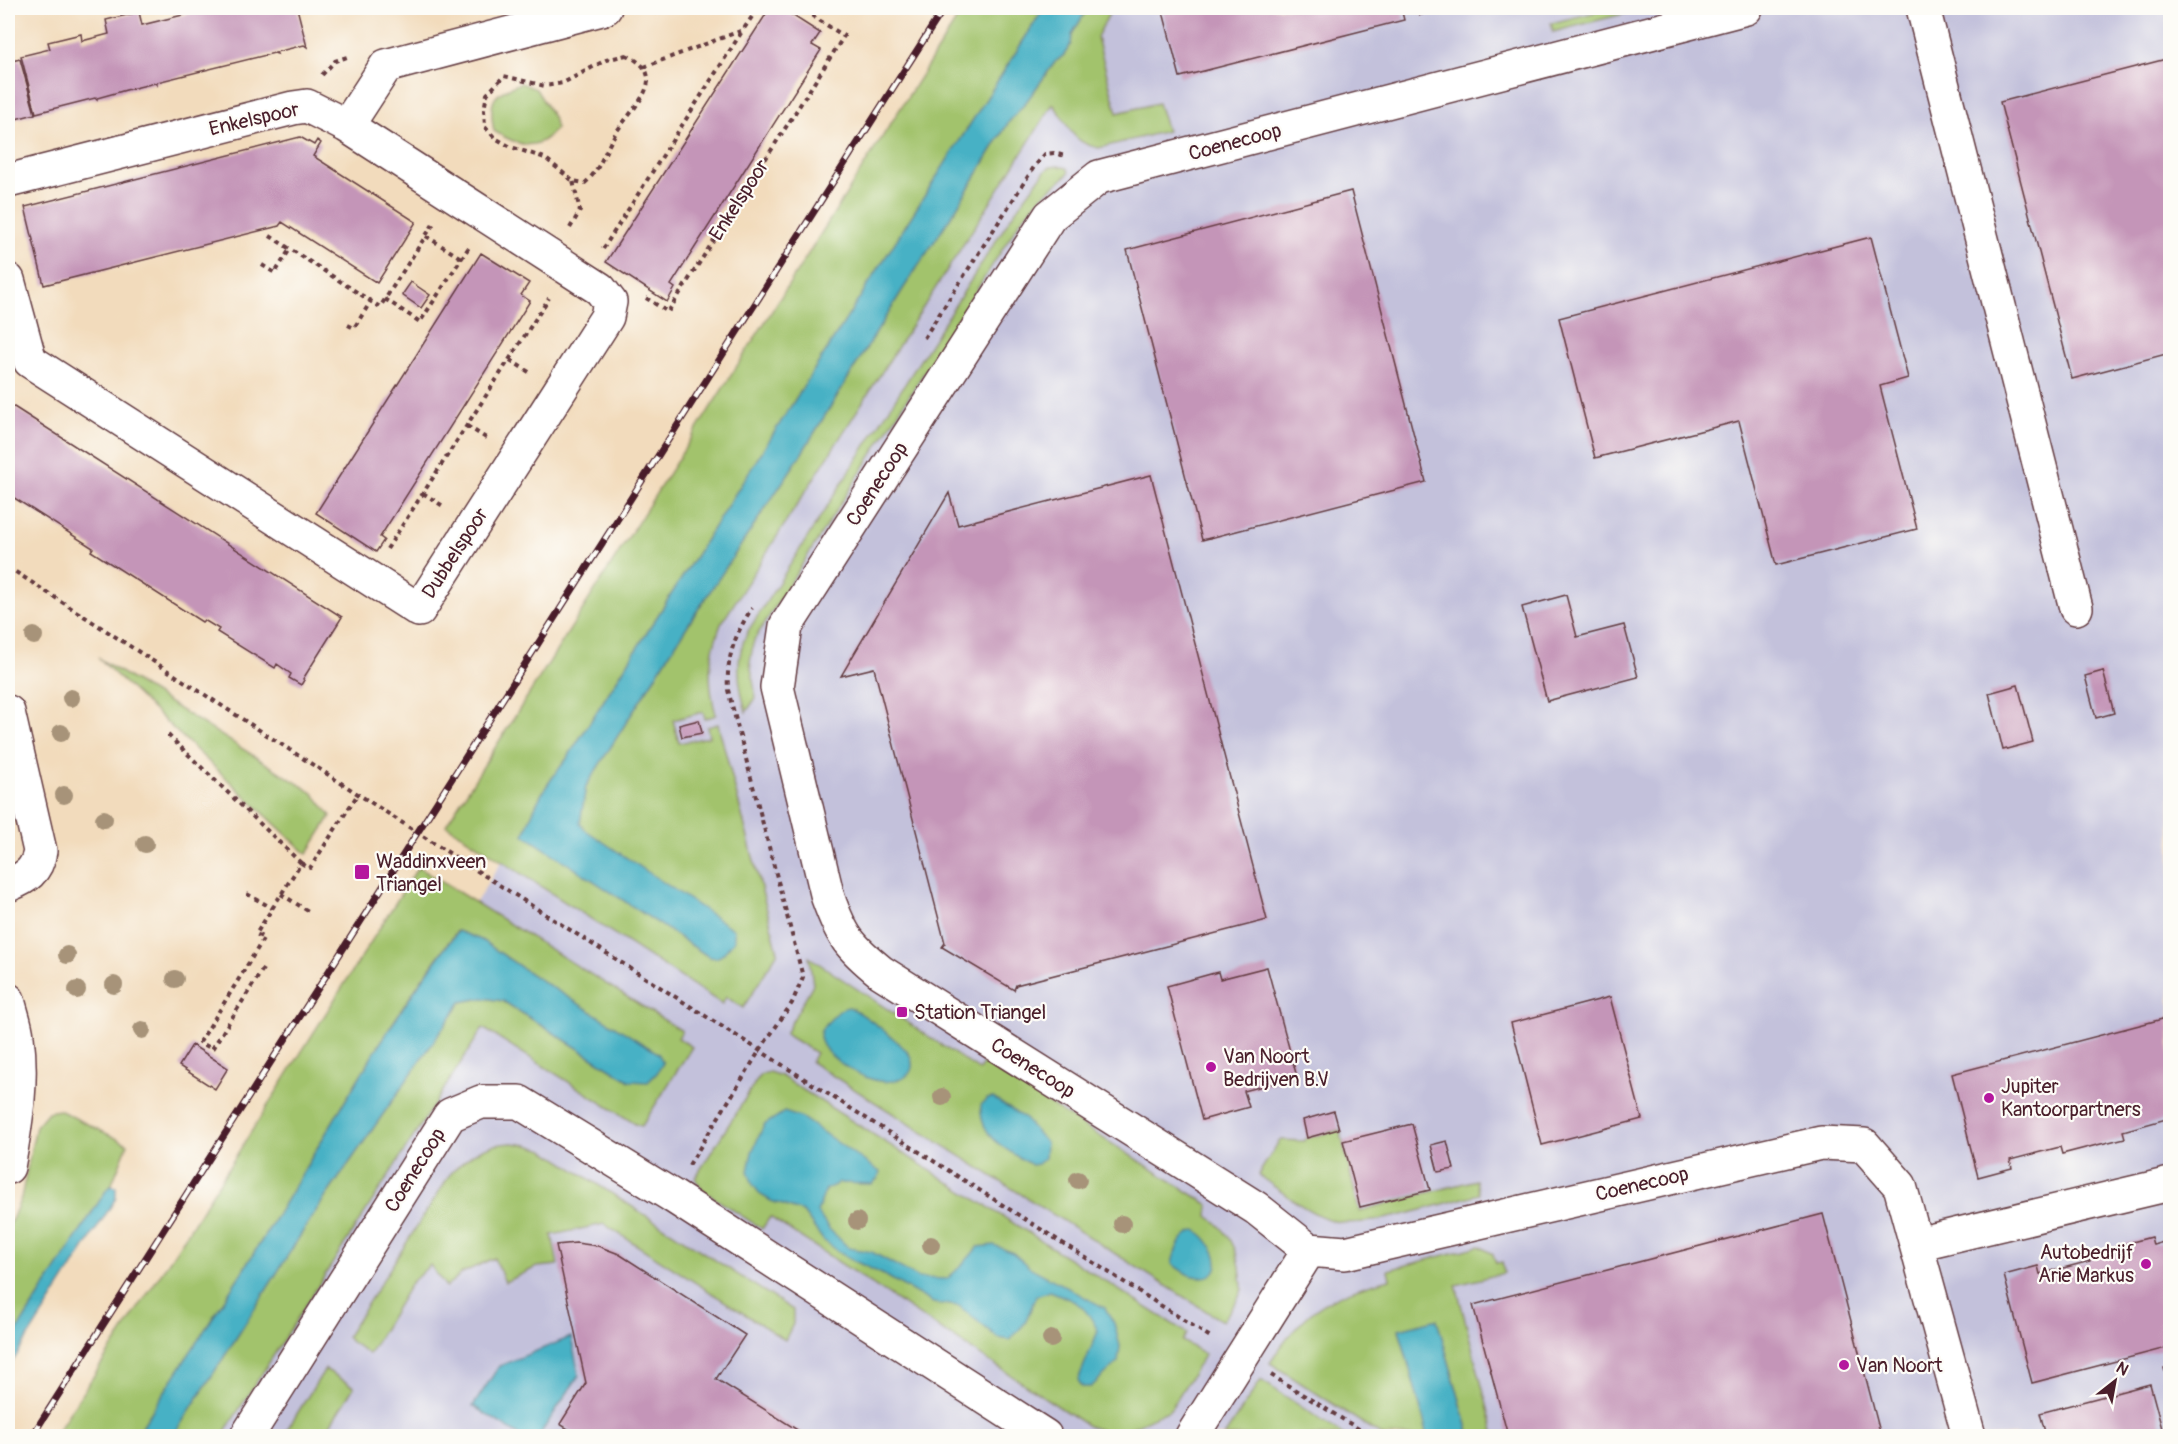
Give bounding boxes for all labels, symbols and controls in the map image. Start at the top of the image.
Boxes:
street label: Enkelspoor [207,97,301,141]
street label: Coenecoop [1186,118,1284,166]
street label: Enkelspoor [704,155,774,245]
street label: Coenecoop [841,437,913,531]
street label: Dubbelspoor [416,503,494,603]
place label: Waddinxveen Triangel [376,849,486,897]
marker: Waddinxveen Triangel [353,863,371,881]
place label: Station Triangel [914,1000,1046,1025]
marker: Station Triangel [895,1005,909,1019]
street label: Coenecoop [986,1032,1080,1104]
place label: Van Noort Bedrijven B.V [1223,1044,1329,1092]
marker: Van Noort Bedrijven B.V [1204,1060,1218,1074]
place label: Jupiter Kantoorpartners [2001,1074,2141,1122]
marker: Jupiter Kantoorpartners [1982,1091,1996,1105]
street label: Coenecoop [379,1123,451,1217]
street label: Coenecoop [1593,1161,1691,1207]
place label: Autobedrijf Arie Markus [2038,1240,2134,1288]
marker: Autobedrijf Arie Markus [2139,1257,2153,1271]
north arrow [2085,1351,2145,1411]
place label: Van Noort [1856,1353,1943,1378]
marker: Van Noort [1837,1358,1851,1372]
text: N [2112,1358,2132,1380]

